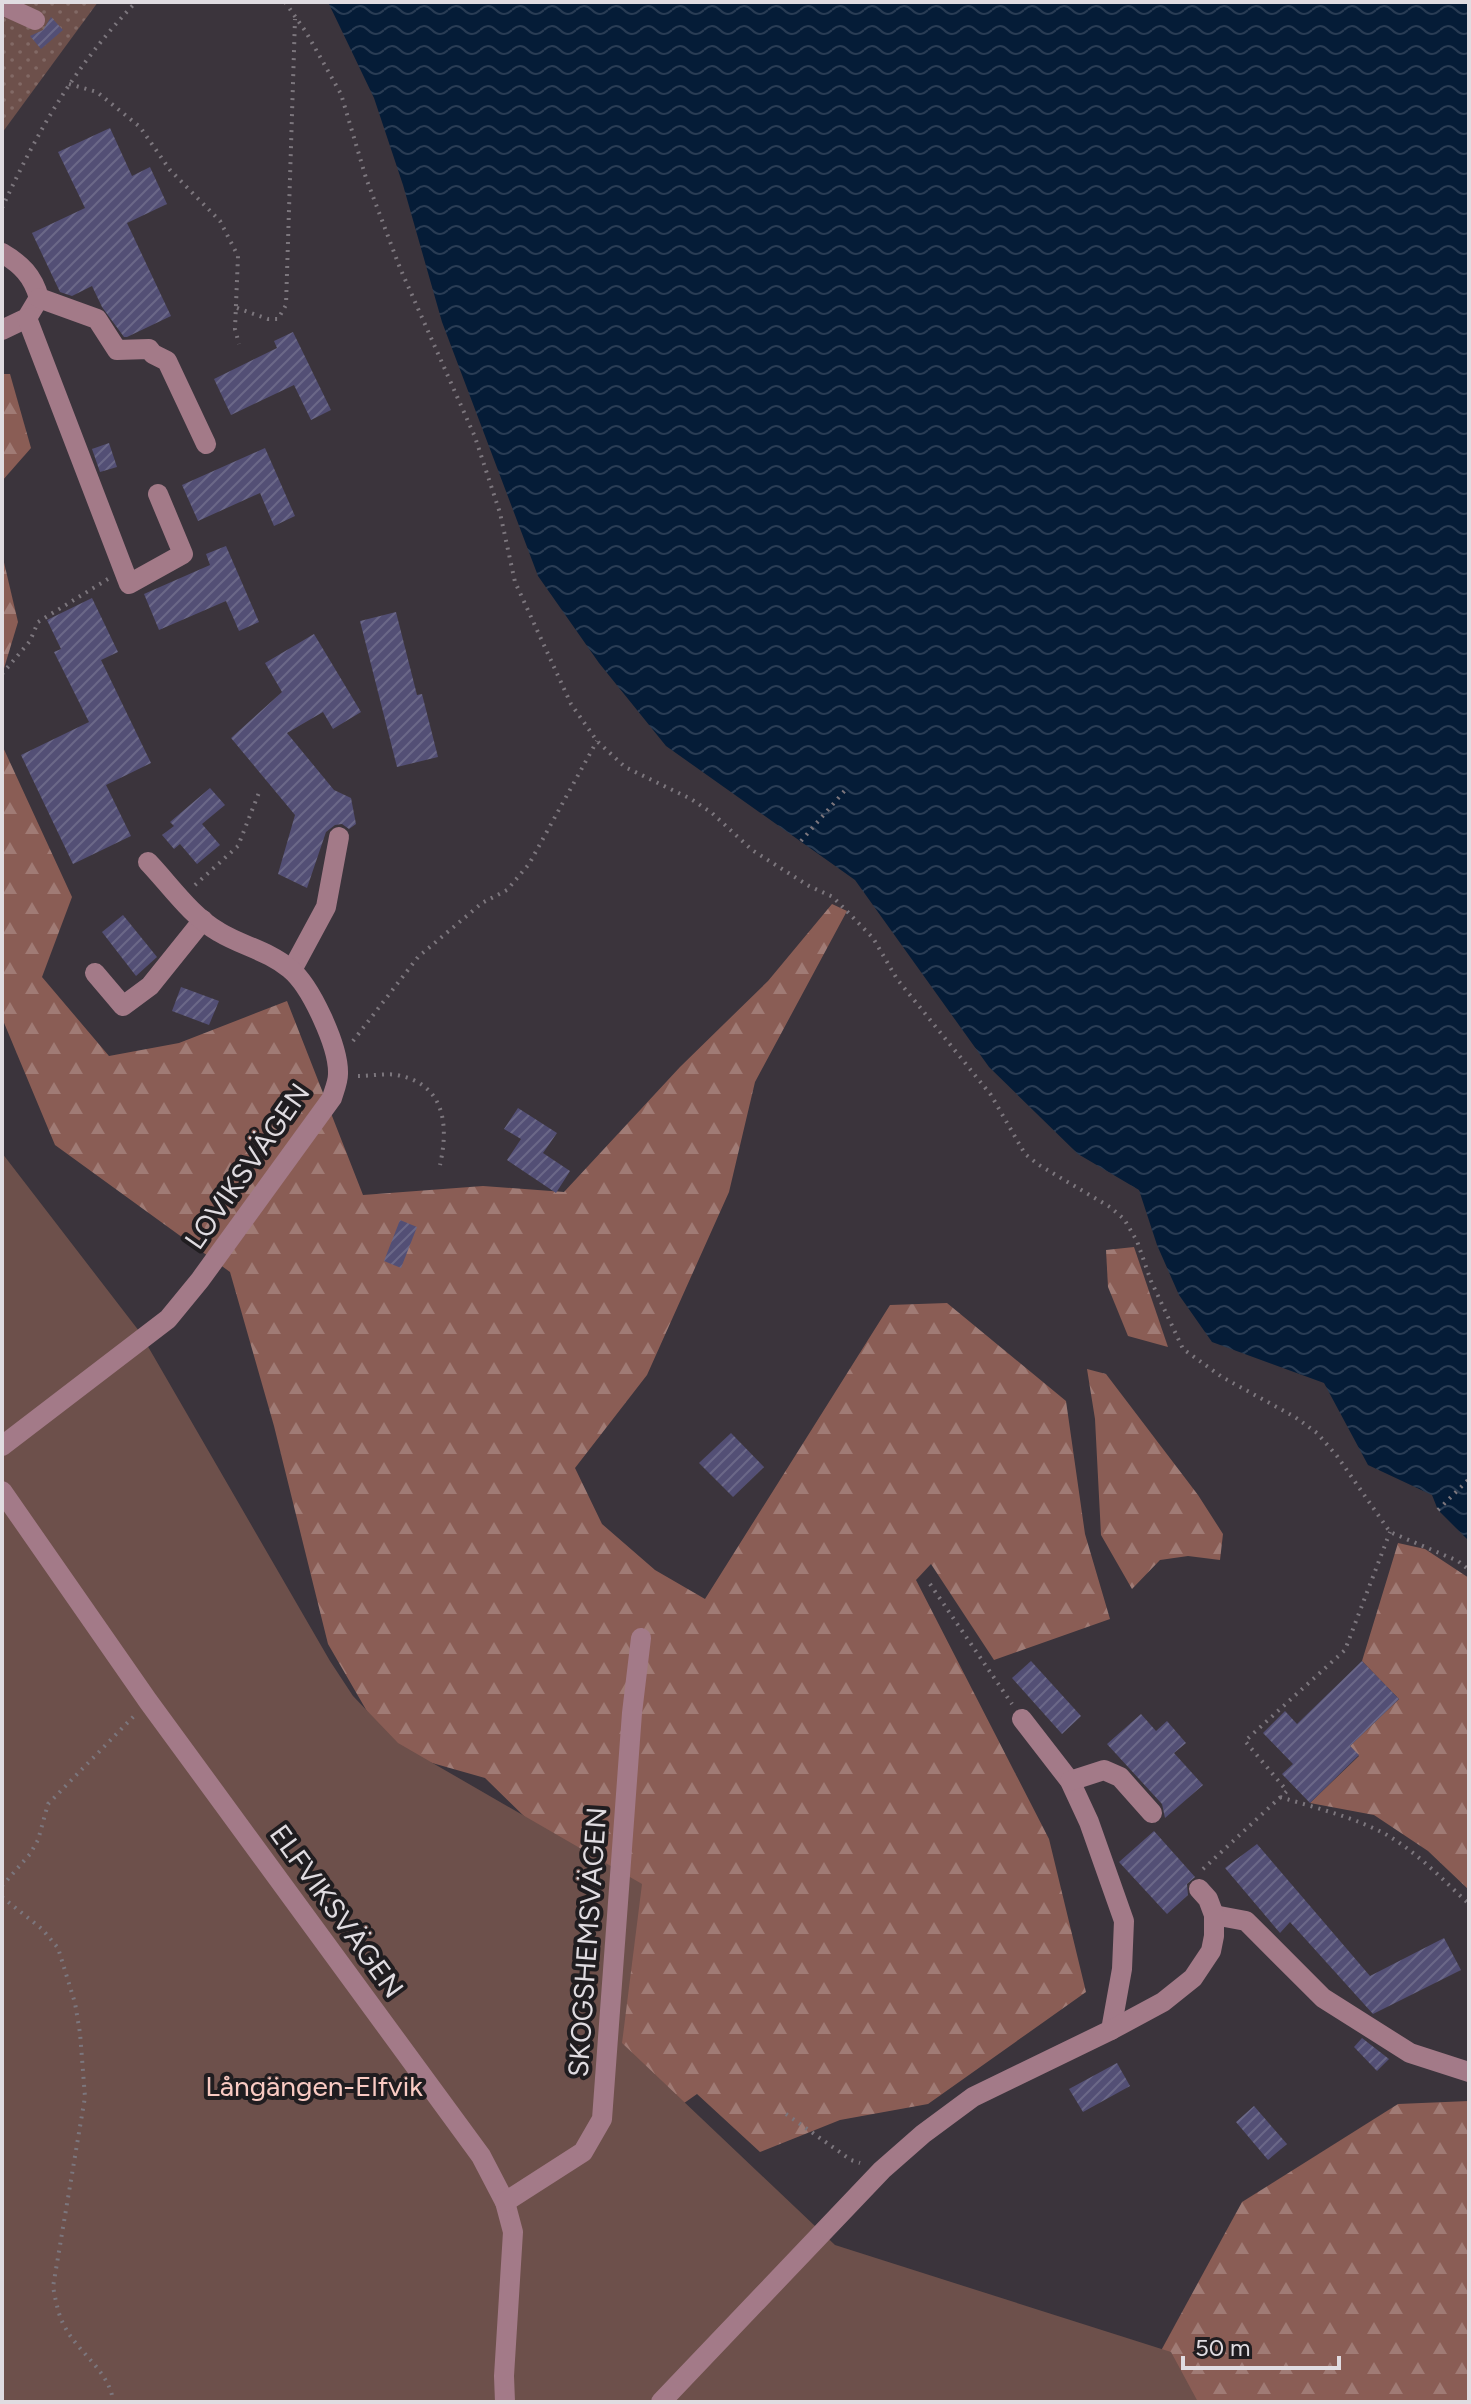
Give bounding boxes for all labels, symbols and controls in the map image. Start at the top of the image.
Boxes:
street label: LOVIKSVÄGEN [177,1077,317,1255]
street label: SKOGSHEMSVÄGEN [561,1806,613,2078]
street label: ELFVIKSVÄGEN [263,1818,411,2004]
park label: Långängen-Elfvik [205,2069,423,2103]
scale bar [1183,2320,1339,2370]
text: 50 m [1195,2333,1251,2362]

